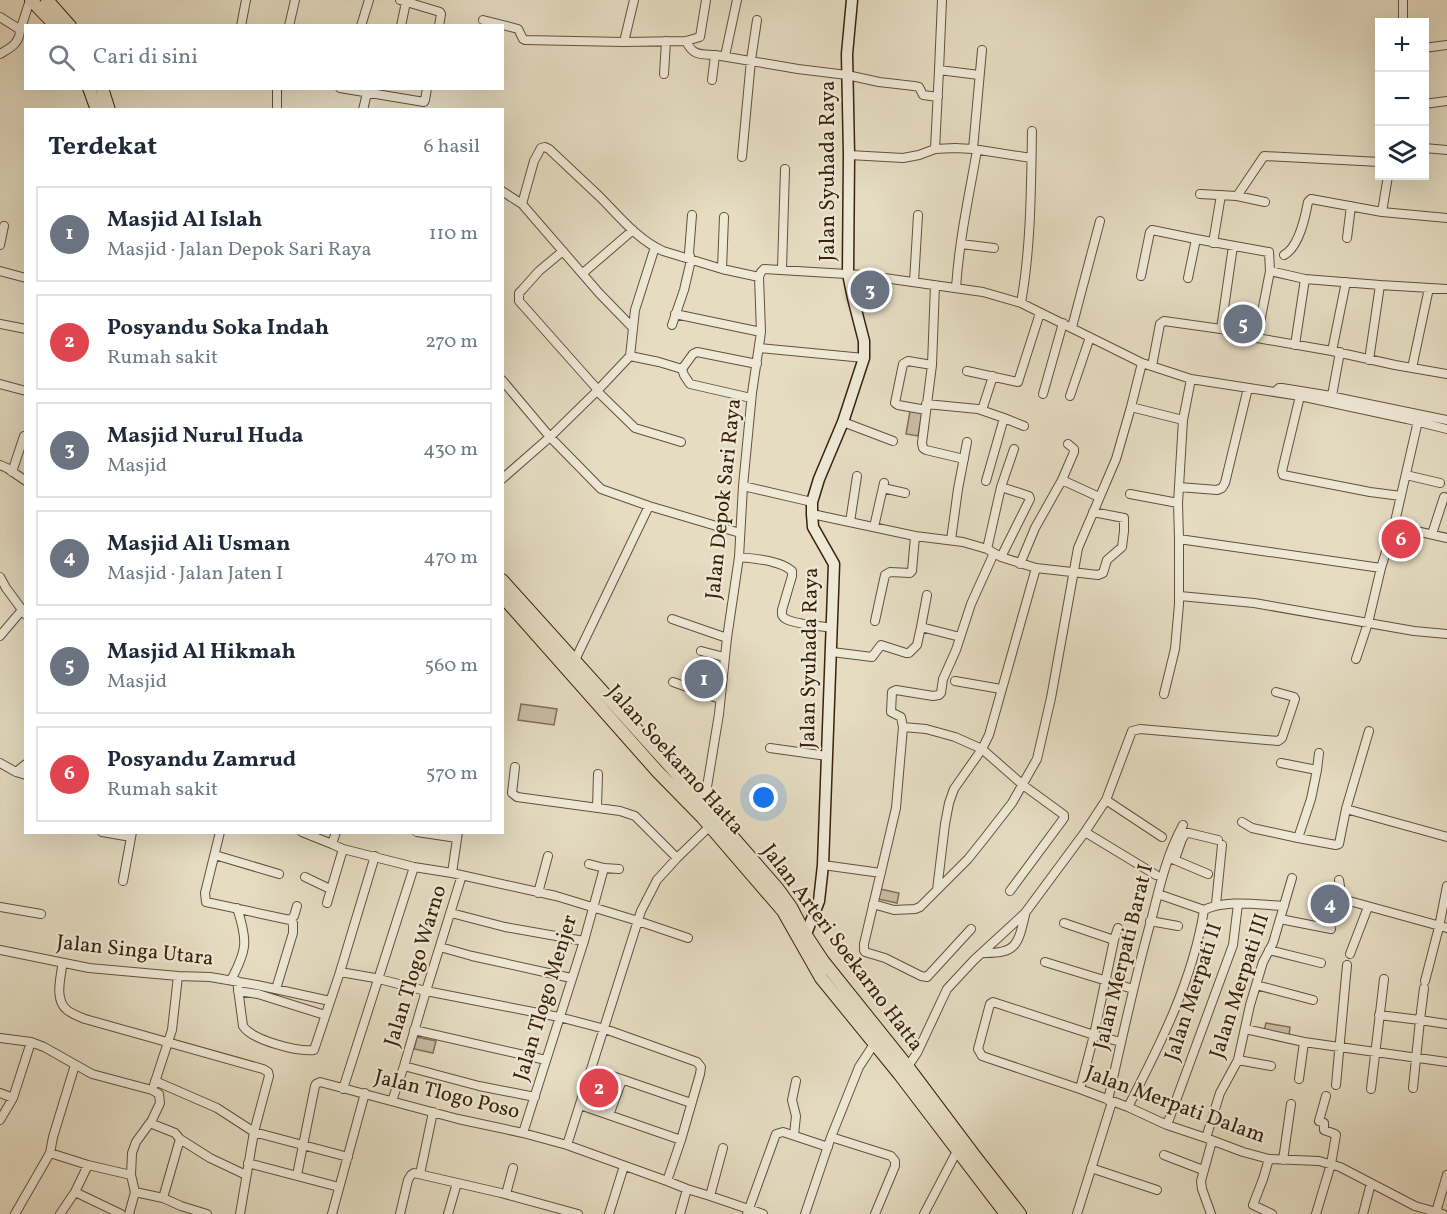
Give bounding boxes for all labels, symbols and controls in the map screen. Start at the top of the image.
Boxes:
map controls [1375,18,1429,180]
button: + [1375,18,1429,72]
search box [24,24,504,90]
icon: search [45,41,78,74]
text: Cari di sini [93,42,198,73]
button: − [1375,72,1429,126]
street label: Jalan Syuhada Raya [814,80,843,262]
button: layers [1375,126,1429,180]
text: Terdekat [48,129,157,165]
text: 6 hasil [423,133,480,161]
text: Masjid Al Islah [107,205,262,236]
text: 1 [65,220,74,248]
text: 110 m [429,220,478,248]
text: Masjid · Jalan Depok Sari Raya [107,236,372,264]
pin: 3 [850,268,890,312]
pin: 5 [1224,302,1262,346]
text: Posyandu Soka Indah [107,313,329,344]
text: 2 [64,328,75,356]
text: 270 m [425,328,478,356]
text: Rumah sakit [107,344,218,372]
street label: Jalan Depok Sari Raya [699,397,749,601]
text: Masjid Nurul Huda [107,421,304,452]
text: 3 [64,436,75,464]
text: 430 m [423,436,478,464]
text: Masjid [107,452,167,480]
pin: 6 [1382,516,1420,562]
text: Masjid Ali Usman [107,529,291,560]
text: 4 [63,544,76,572]
text: 470 m [423,544,478,572]
text: Masjid · Jalan Jaten I [107,560,283,588]
street label: Jalan Syuhada Raya [794,567,826,749]
text: Masjid Al Hikmah [107,637,296,668]
text: 5 [65,652,74,680]
text: 560 m [425,652,478,680]
pin: 1 [684,656,724,702]
text: Masjid [107,668,167,696]
street label: Jalan Soekarno Hatta [600,679,750,841]
text: Posyandu Zamrud [107,745,296,776]
text: 6 [64,760,75,788]
text: 570 m [426,760,478,788]
text: Rumah sakit [107,776,218,804]
your location [749,783,778,812]
street label: Jalan Arteri Soekarno Hatta [754,838,930,1058]
street label: Jalan Merpati Barat I [1087,861,1161,1053]
street label: Jalan Tlogo Warno [378,882,454,1050]
pin: 4 [1310,882,1350,926]
street label: Jalan Merpati III [1203,910,1277,1062]
street label: Jalan Tlogo Menjer [507,911,585,1084]
street label: Jalan Merpati II [1158,919,1230,1065]
street label: Jalan Singa Utara [55,928,215,974]
street label: Jalan Merpati Dalam [1081,1059,1269,1151]
street label: Jalan Tlogo Poso [371,1063,523,1127]
pin: 2 [580,1066,618,1110]

